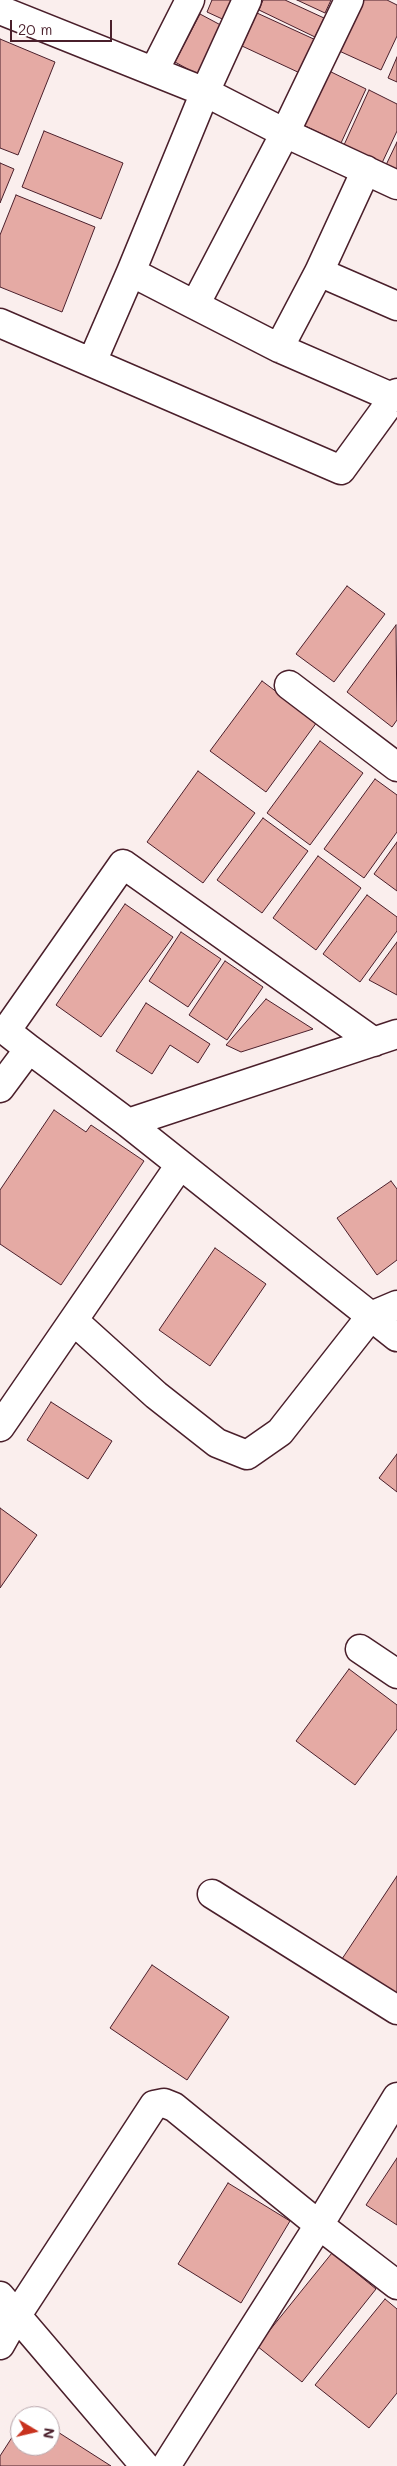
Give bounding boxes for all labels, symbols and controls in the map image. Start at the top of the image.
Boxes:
scale bar [12,10,115,42]
text: 20 m [18,19,52,39]
north arrow [10,2406,60,2456]
text: N [39,2427,60,2440]

